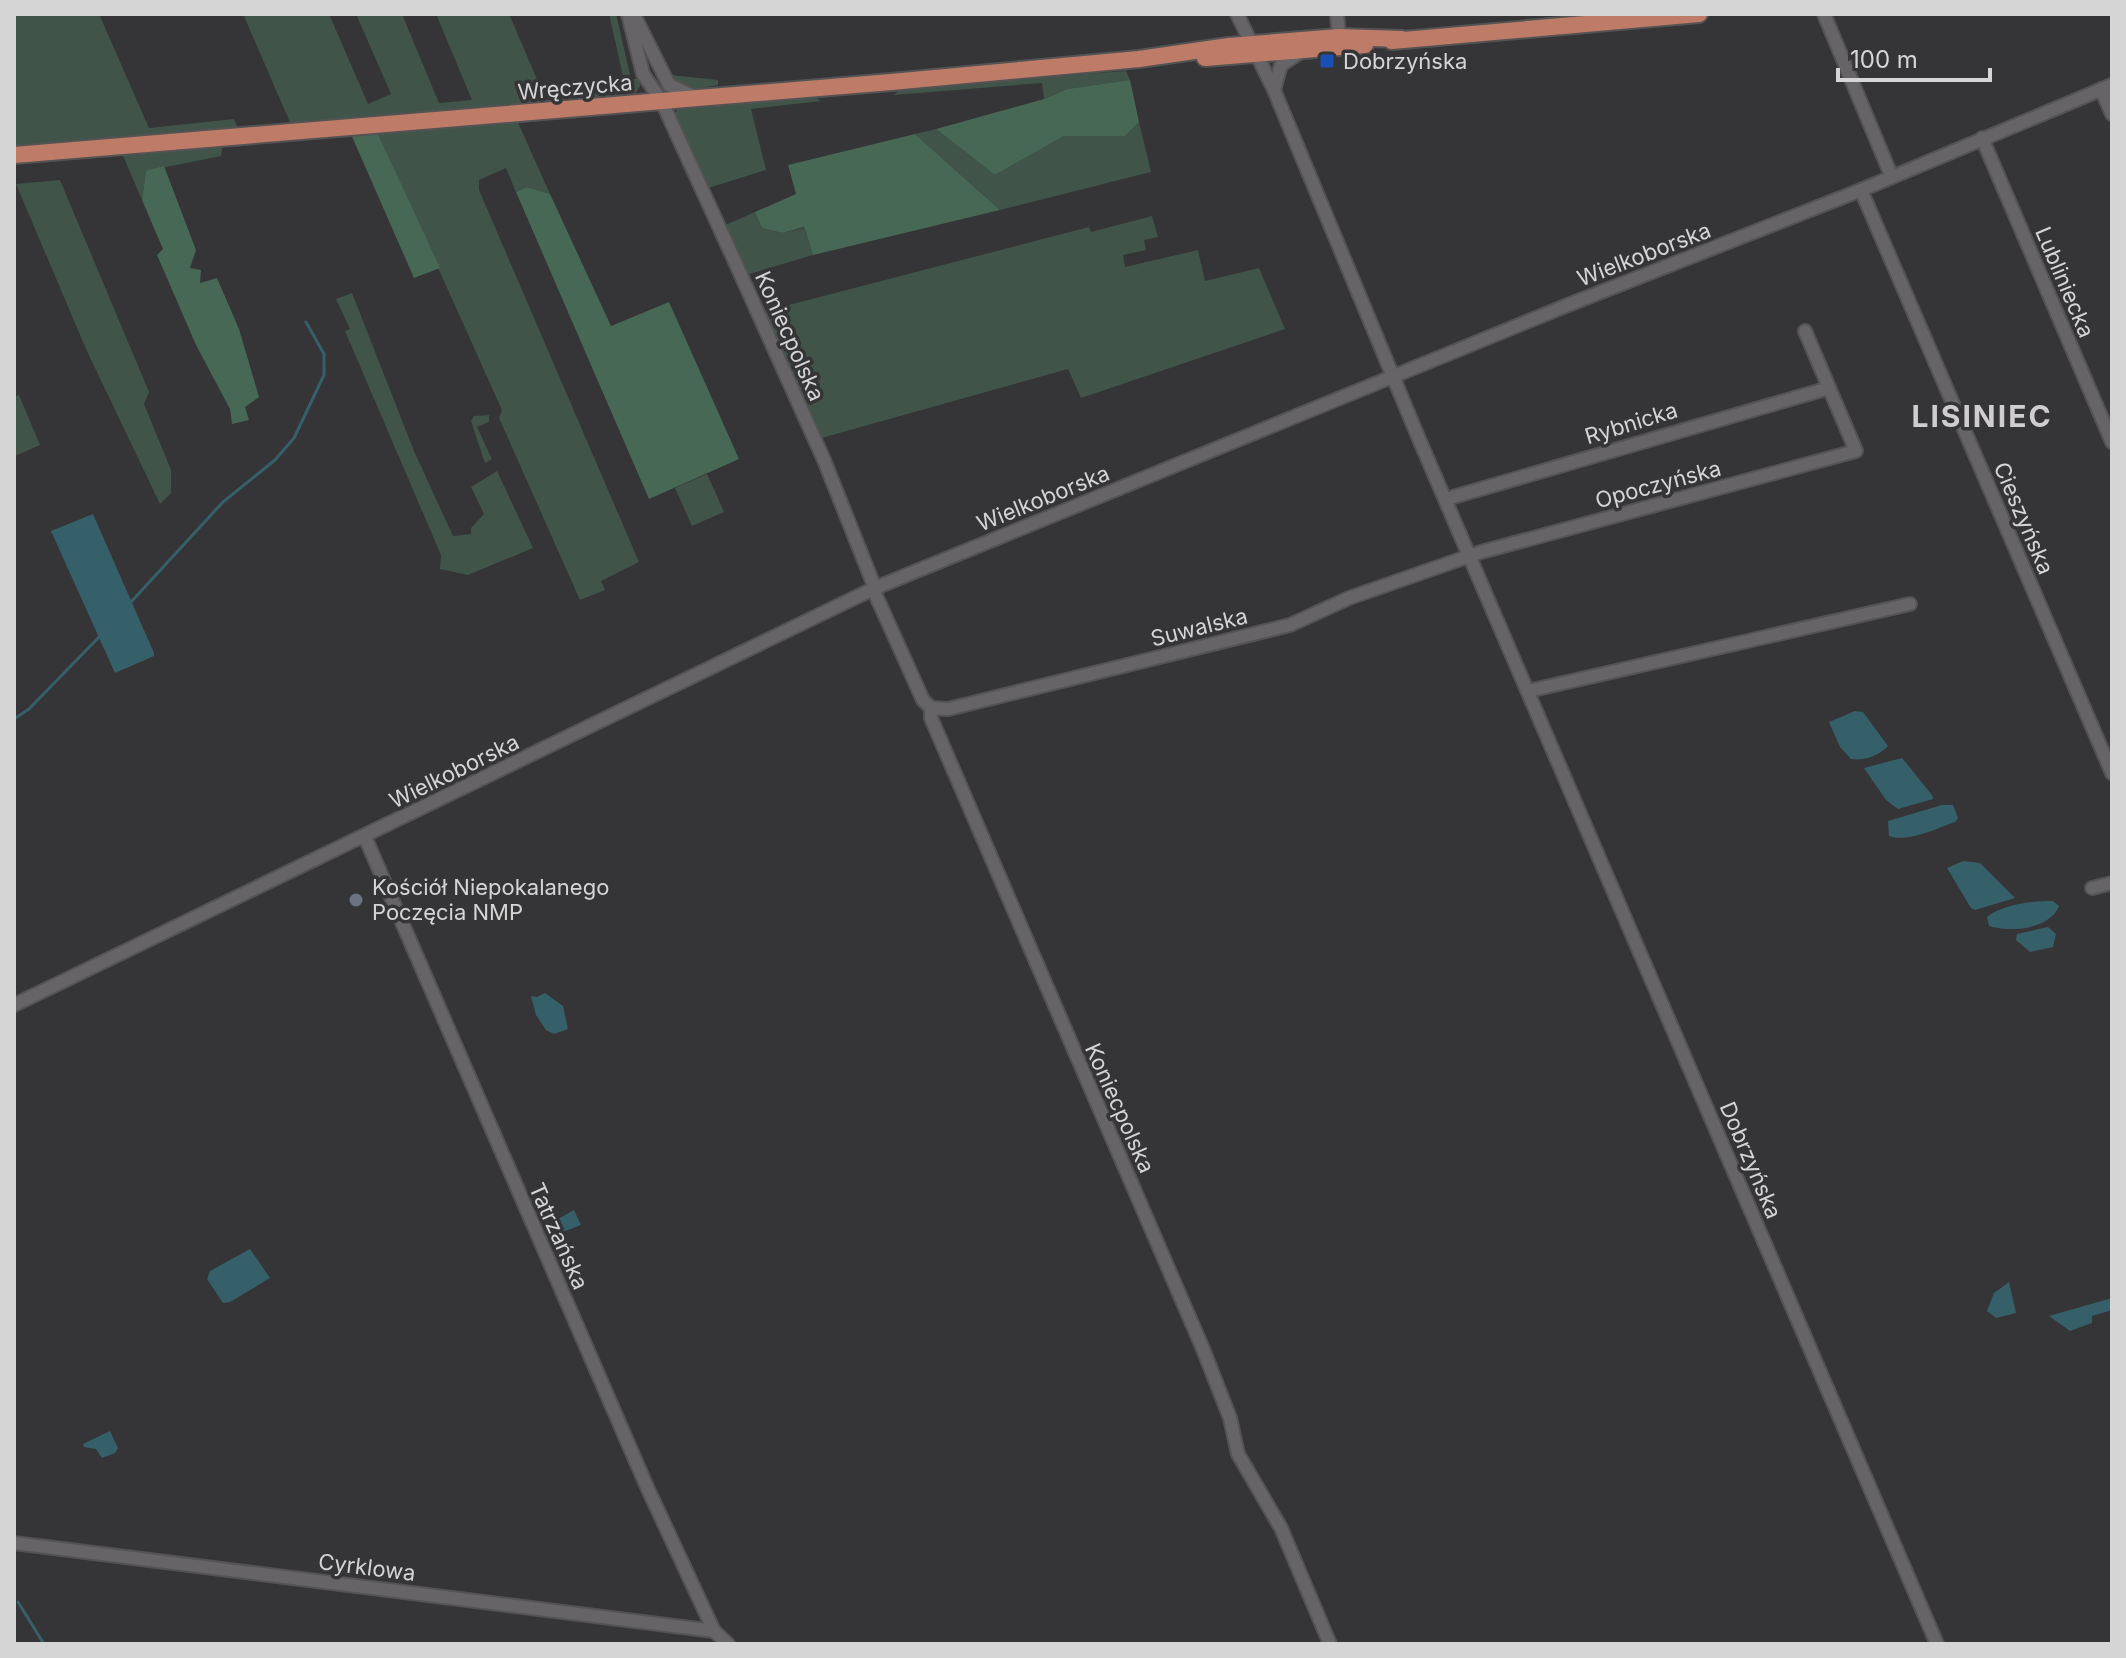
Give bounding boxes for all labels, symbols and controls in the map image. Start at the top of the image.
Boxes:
scale bar [1838,32,1990,82]
text: 100 m [1850,45,1918,74]
place label: Dobrzyńska [1343,48,1467,74]
marker: Dobrzyńska [1318,52,1336,70]
street label: Wręczycka [517,69,633,105]
street label: Wielkoborska [1574,217,1714,291]
street label: Lubliniecka [2030,223,2100,341]
street label: Koniecpolska [750,267,830,405]
street label: Rybnicka [1582,397,1680,449]
district label: LISINIEC [1911,398,2053,434]
street label: Opoczyńska [1592,455,1724,513]
street label: Cieszyńska [1989,458,2059,578]
street label: Wielkoborska [973,460,1113,536]
street label: Suwalska [1148,602,1250,652]
street label: Wielkoborska [385,728,523,814]
place label: Kościół Niepokalanego Poczęcia NMP [372,874,609,925]
marker: Kościół Niepokalanego Poczęcia NMP [347,891,365,909]
street label: Koniecpolska [1080,1039,1160,1177]
street label: Dobrzyńska [1715,1098,1787,1222]
street label: Tatrzańska [524,1179,594,1293]
street label: Cyrklowa [317,1548,417,1586]

